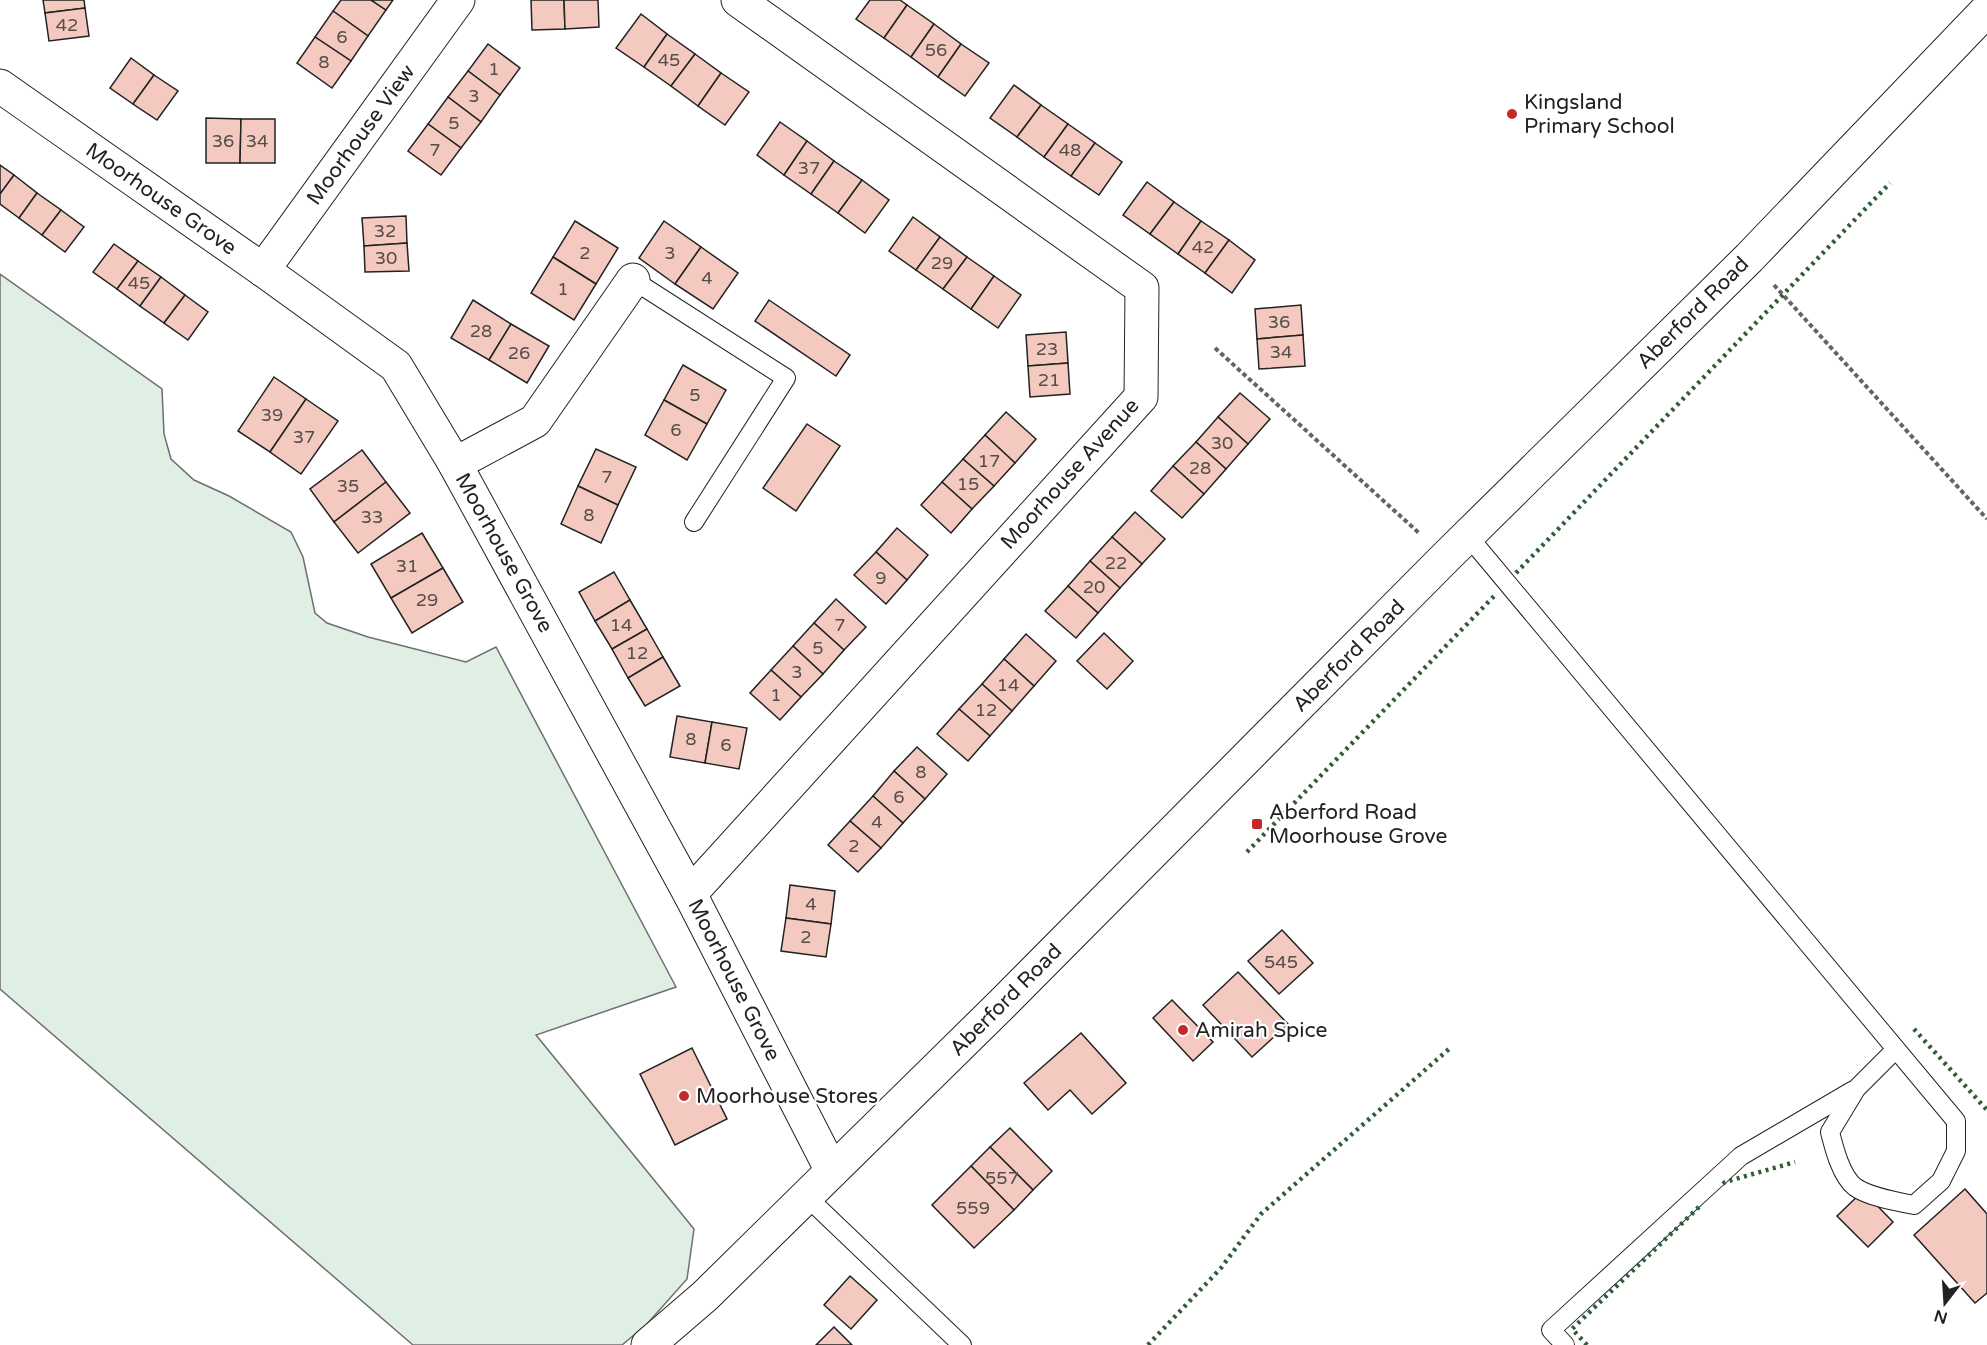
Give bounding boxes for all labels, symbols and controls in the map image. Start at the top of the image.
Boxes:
house number: 42 [56,14,78,36]
house number: 6 [336,26,348,48]
house number: 56 [925,39,947,61]
house number: 45 [658,49,680,71]
house number: 8 [318,51,330,73]
house number: 1 [488,58,500,80]
street label: Moorhouse View [302,60,421,210]
house number: 3 [468,85,480,107]
place label: Kingsland Primary School [1524,90,1675,139]
marker: Kingsland Primary School [1505,107,1519,121]
house number: 5 [448,112,460,134]
house number: 36 [212,130,234,152]
house number: 34 [246,130,268,152]
street label: Moorhouse Grove [81,138,241,260]
house number: 7 [429,139,441,161]
house number: 48 [1059,139,1081,161]
house number: 37 [798,157,820,179]
house number: 32 [374,220,396,242]
house number: 42 [1192,236,1214,258]
house number: 2 [579,242,591,264]
house number: 3 [664,242,676,264]
house number: 30 [375,247,397,269]
house number: 29 [931,252,953,274]
street label: Aberford Road [1632,252,1754,374]
house number: 4 [701,267,713,289]
house number: 45 [128,272,150,294]
house number: 1 [557,278,569,300]
house number: 36 [1268,311,1290,333]
house number: 28 [470,320,492,342]
house number: 23 [1036,338,1058,360]
house number: 34 [1270,341,1292,363]
house number: 26 [508,342,530,364]
house number: 21 [1038,369,1060,391]
house number: 5 [689,384,701,406]
street label: Moorhouse Avenue [996,393,1144,555]
house number: 39 [261,404,283,426]
house number: 6 [670,419,682,441]
house number: 37 [293,426,315,448]
house number: 30 [1211,432,1233,454]
house number: 17 [978,450,1000,472]
house number: 28 [1189,457,1211,479]
house number: 7 [601,466,613,488]
street label: Moorhouse Grove [450,469,558,637]
house number: 15 [957,473,979,495]
house number: 35 [337,475,359,497]
house number: 8 [583,504,595,526]
house number: 33 [361,506,383,528]
house number: 22 [1105,552,1127,574]
house number: 31 [396,555,418,577]
house number: 9 [875,567,887,589]
house number: 20 [1083,576,1105,598]
house number: 29 [416,589,438,611]
street label: Aberford Road [1288,595,1410,717]
house number: 14 [610,614,632,636]
house number: 7 [834,614,846,636]
house number: 5 [812,637,824,659]
house number: 12 [626,642,648,664]
house number: 3 [791,661,803,683]
house number: 14 [997,674,1019,696]
house number: 1 [770,684,782,706]
house number: 12 [975,699,997,721]
house number: 8 [685,728,697,750]
house number: 6 [720,734,732,756]
house number: 8 [915,761,927,783]
house number: 6 [893,786,905,808]
place label: Aberford Road Moorhouse Grove [1269,800,1448,849]
house number: 4 [871,811,883,833]
marker: Aberford Road Moorhouse Grove [1250,817,1264,831]
house number: 2 [848,835,860,857]
house number: 4 [805,893,817,915]
street label: Moorhouse Grove [682,895,786,1065]
house number: 2 [800,926,812,948]
street label: Aberford Road [945,939,1067,1061]
house number: 545 [1264,951,1298,973]
place label: Amirah Spice [1195,1018,1327,1043]
marker: Amirah Spice [1176,1023,1190,1037]
place label: Moorhouse Stores [696,1084,878,1109]
marker: Moorhouse Stores [677,1089,691,1103]
house number: 557 [985,1167,1019,1189]
house number: 559 [956,1197,990,1219]
north arrow [1915,1273,1975,1333]
text: N [1932,1305,1950,1328]

